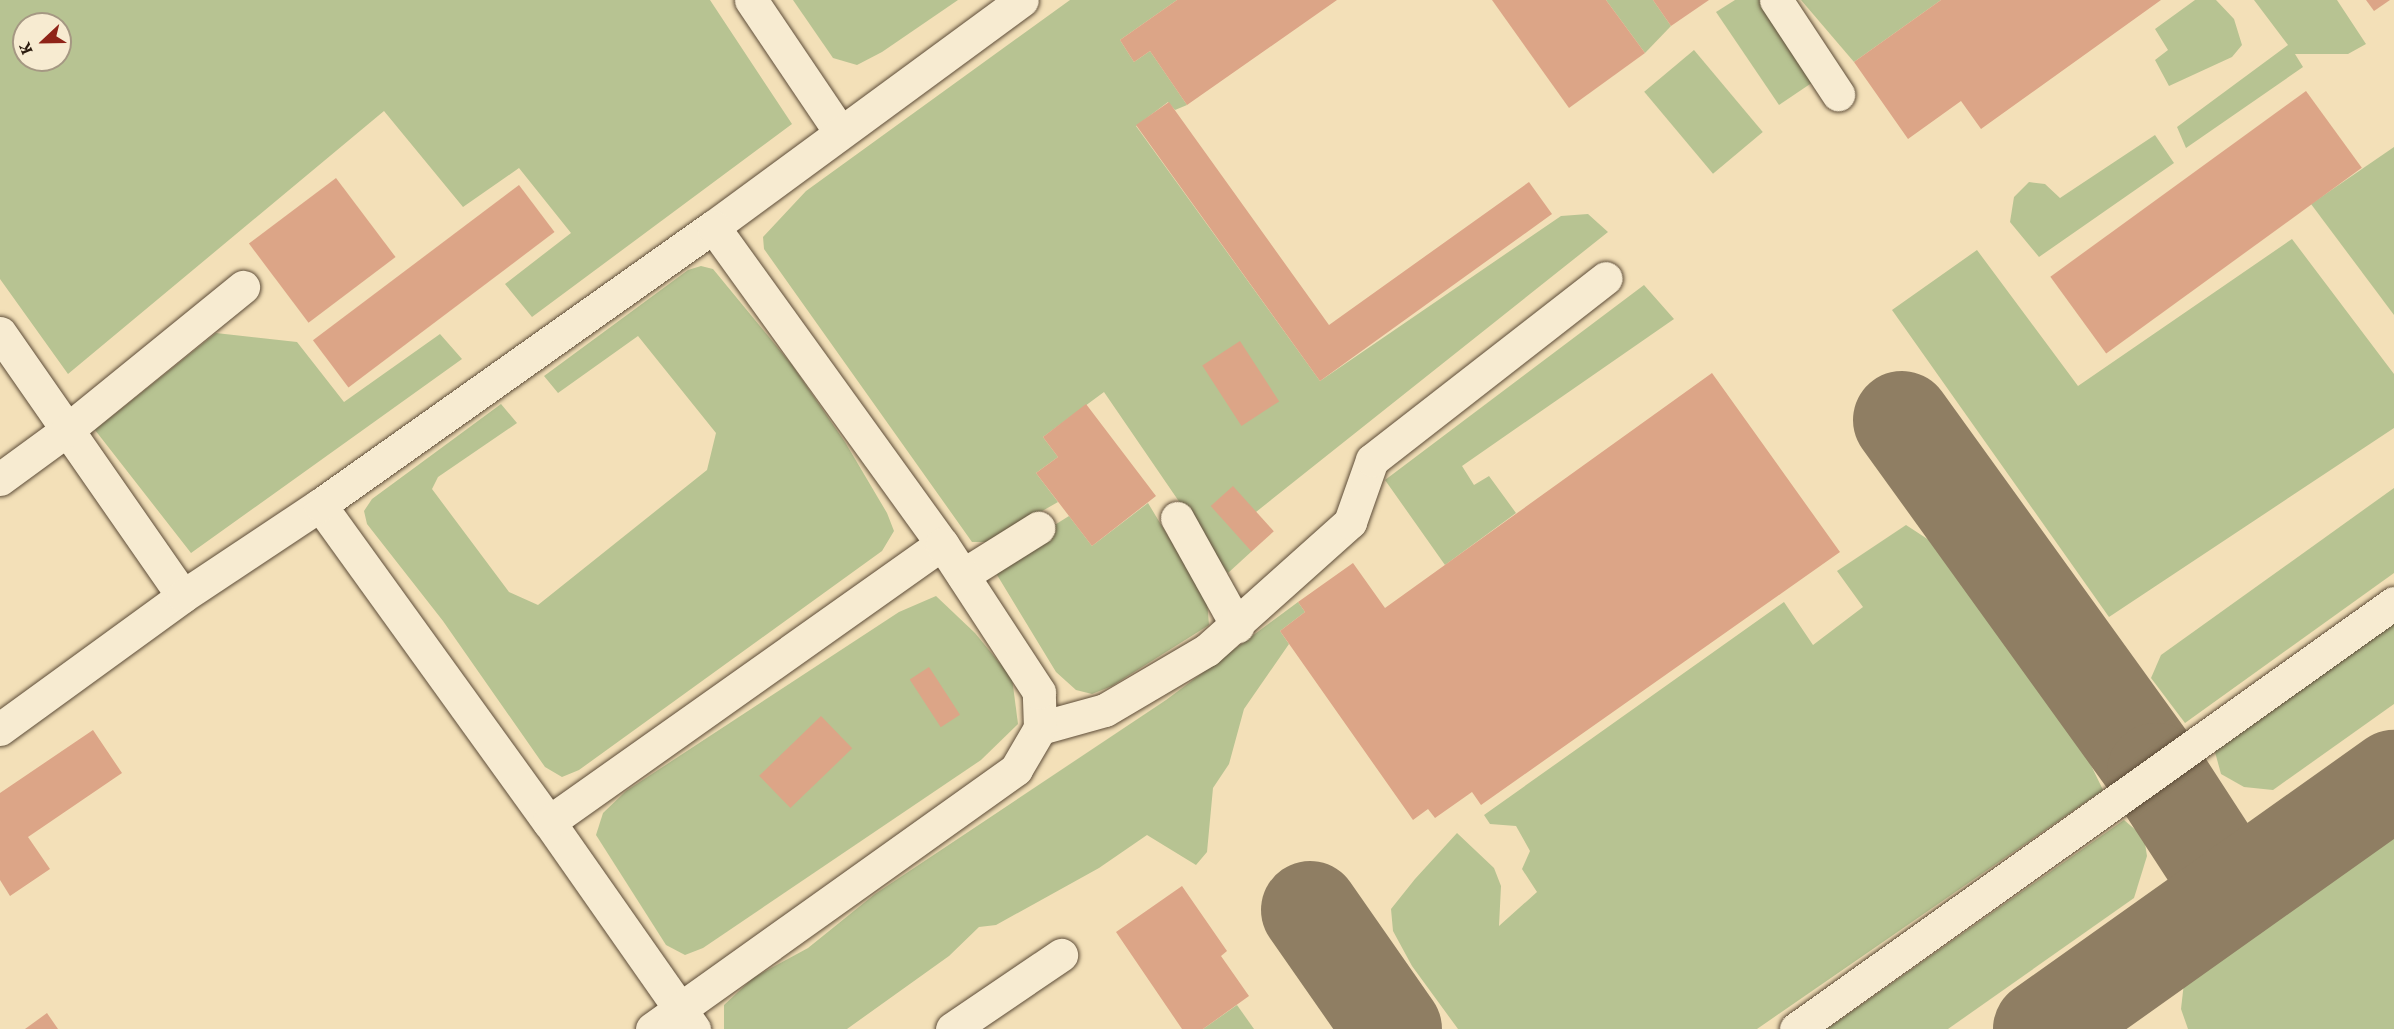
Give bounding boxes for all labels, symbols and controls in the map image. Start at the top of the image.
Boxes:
north arrow [12,12,72,72]
text: K [15,38,40,57]

